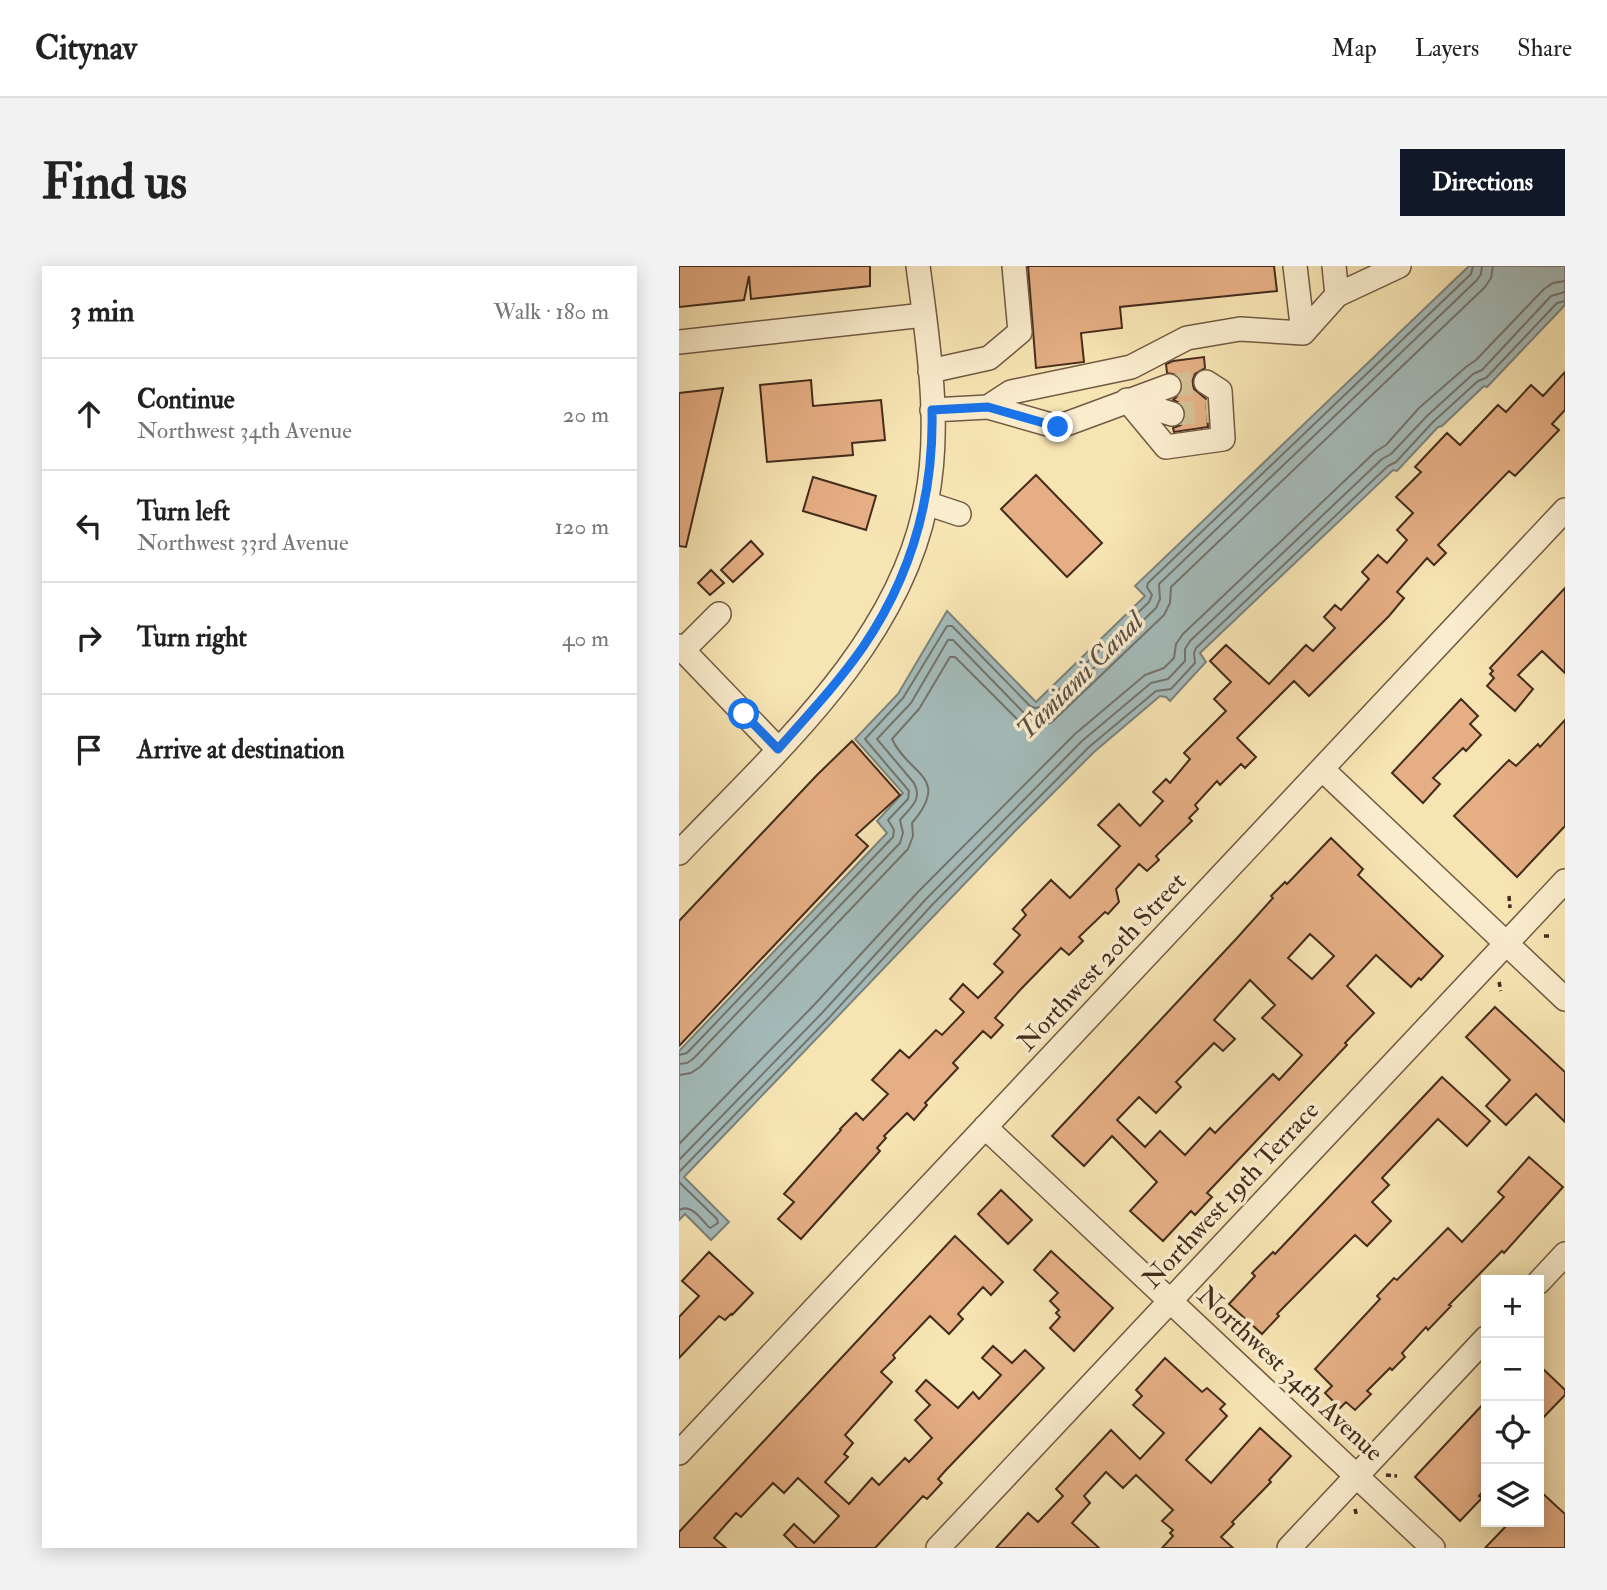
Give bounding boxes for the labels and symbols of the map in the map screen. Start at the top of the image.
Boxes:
route end [1042,411,1073,442]
water label: Tamiami Canal [1009,603,1153,747]
route start [728,698,759,729]
street label: Northwest 20th Street [1011,866,1193,1058]
street label: Northwest 19th Terrace [1136,1095,1326,1295]
street label: Northwest 34th Avenue [1190,1279,1390,1469]

